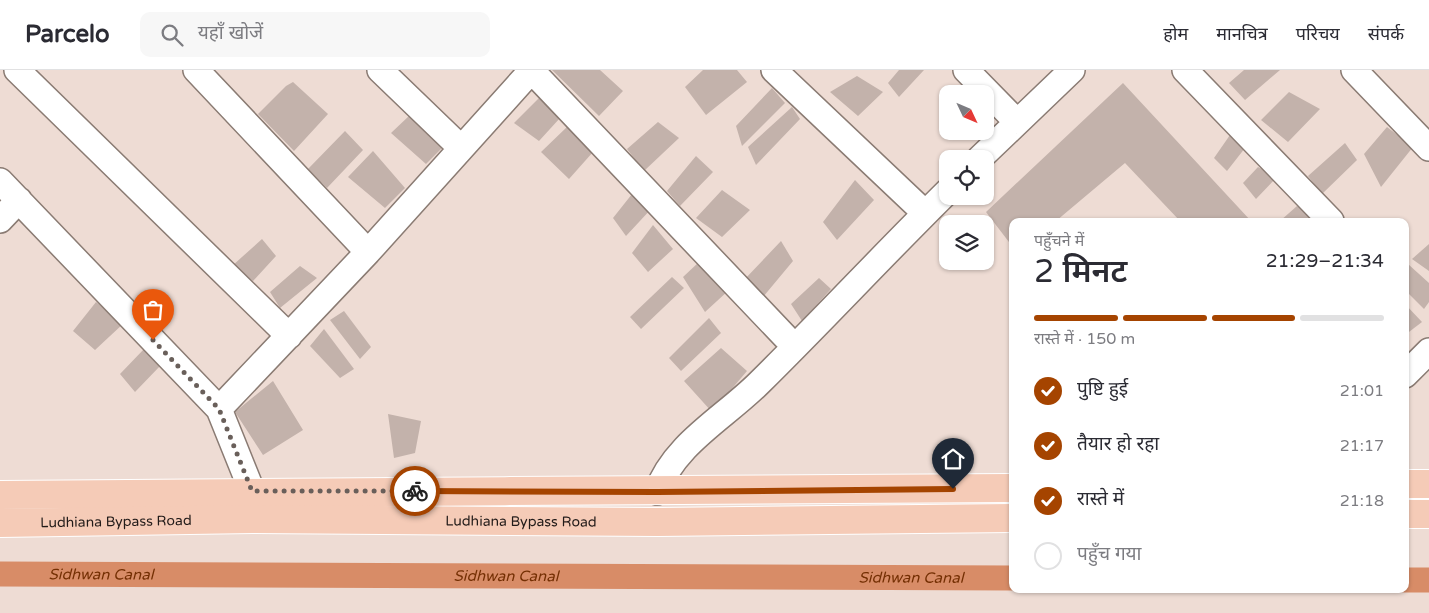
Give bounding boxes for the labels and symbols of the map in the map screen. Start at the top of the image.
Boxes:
north arrow [939,85,994,140]
pin [132,289,174,340]
pin [932,438,974,489]
courier [390,466,440,516]
street label: Ludhiana Bypass Road [40,511,192,531]
street label: Ludhiana Bypass Road [445,512,597,530]
water label: Sidhwan Canal [49,565,156,584]
water label: Sidhwan Canal [454,567,561,585]
water label: Sidhwan Canal [859,568,966,587]

